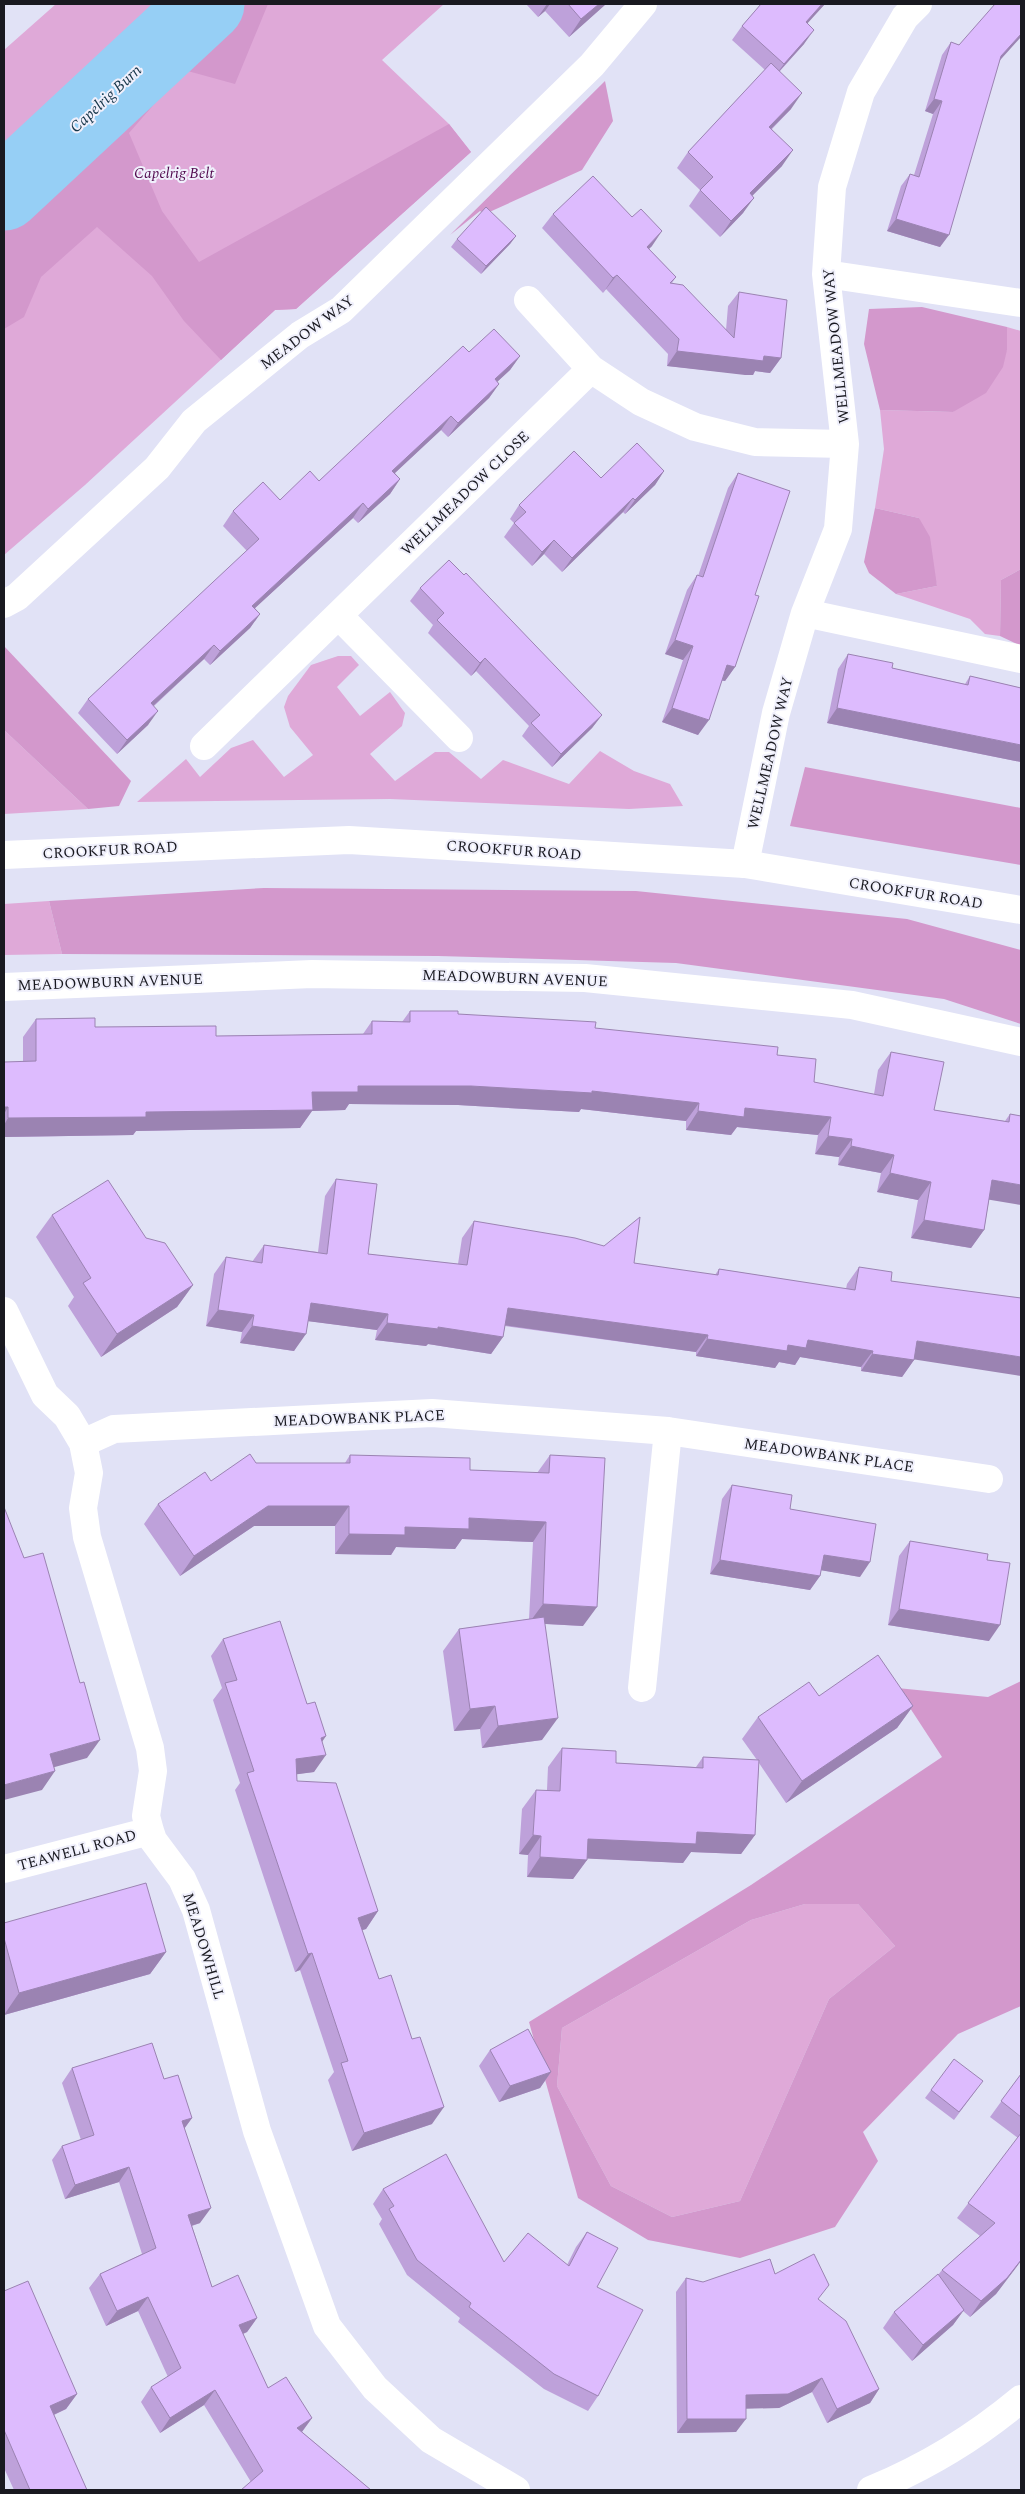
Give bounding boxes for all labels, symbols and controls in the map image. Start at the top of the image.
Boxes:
water label: Capelrig Burn [64,58,148,139]
park label: Capelrig Belt [134,162,214,185]
street label: WELLMEADOW WAY [817,267,856,425]
street label: MEADOW WAY [255,289,359,375]
street label: WELLMEADOW CLOSE [396,426,535,561]
street label: WELLMEADOW WAY [742,674,799,832]
street label: CROOKFUR ROAD [446,834,582,867]
street label: CROOKFUR ROAD [42,835,178,866]
street label: CROOKFUR ROAD [847,872,985,915]
street label: MEADOWBURN AVENUE [422,964,608,993]
street label: MEADOWBURN AVENUE [17,968,203,997]
street label: MEADOWBANK PLACE [273,1404,445,1433]
street label: MEADOWBANK PLACE [743,1432,915,1479]
street label: TEAWELL ROAD [15,1824,139,1877]
street label: MEADOWHILL [176,1890,231,2002]

